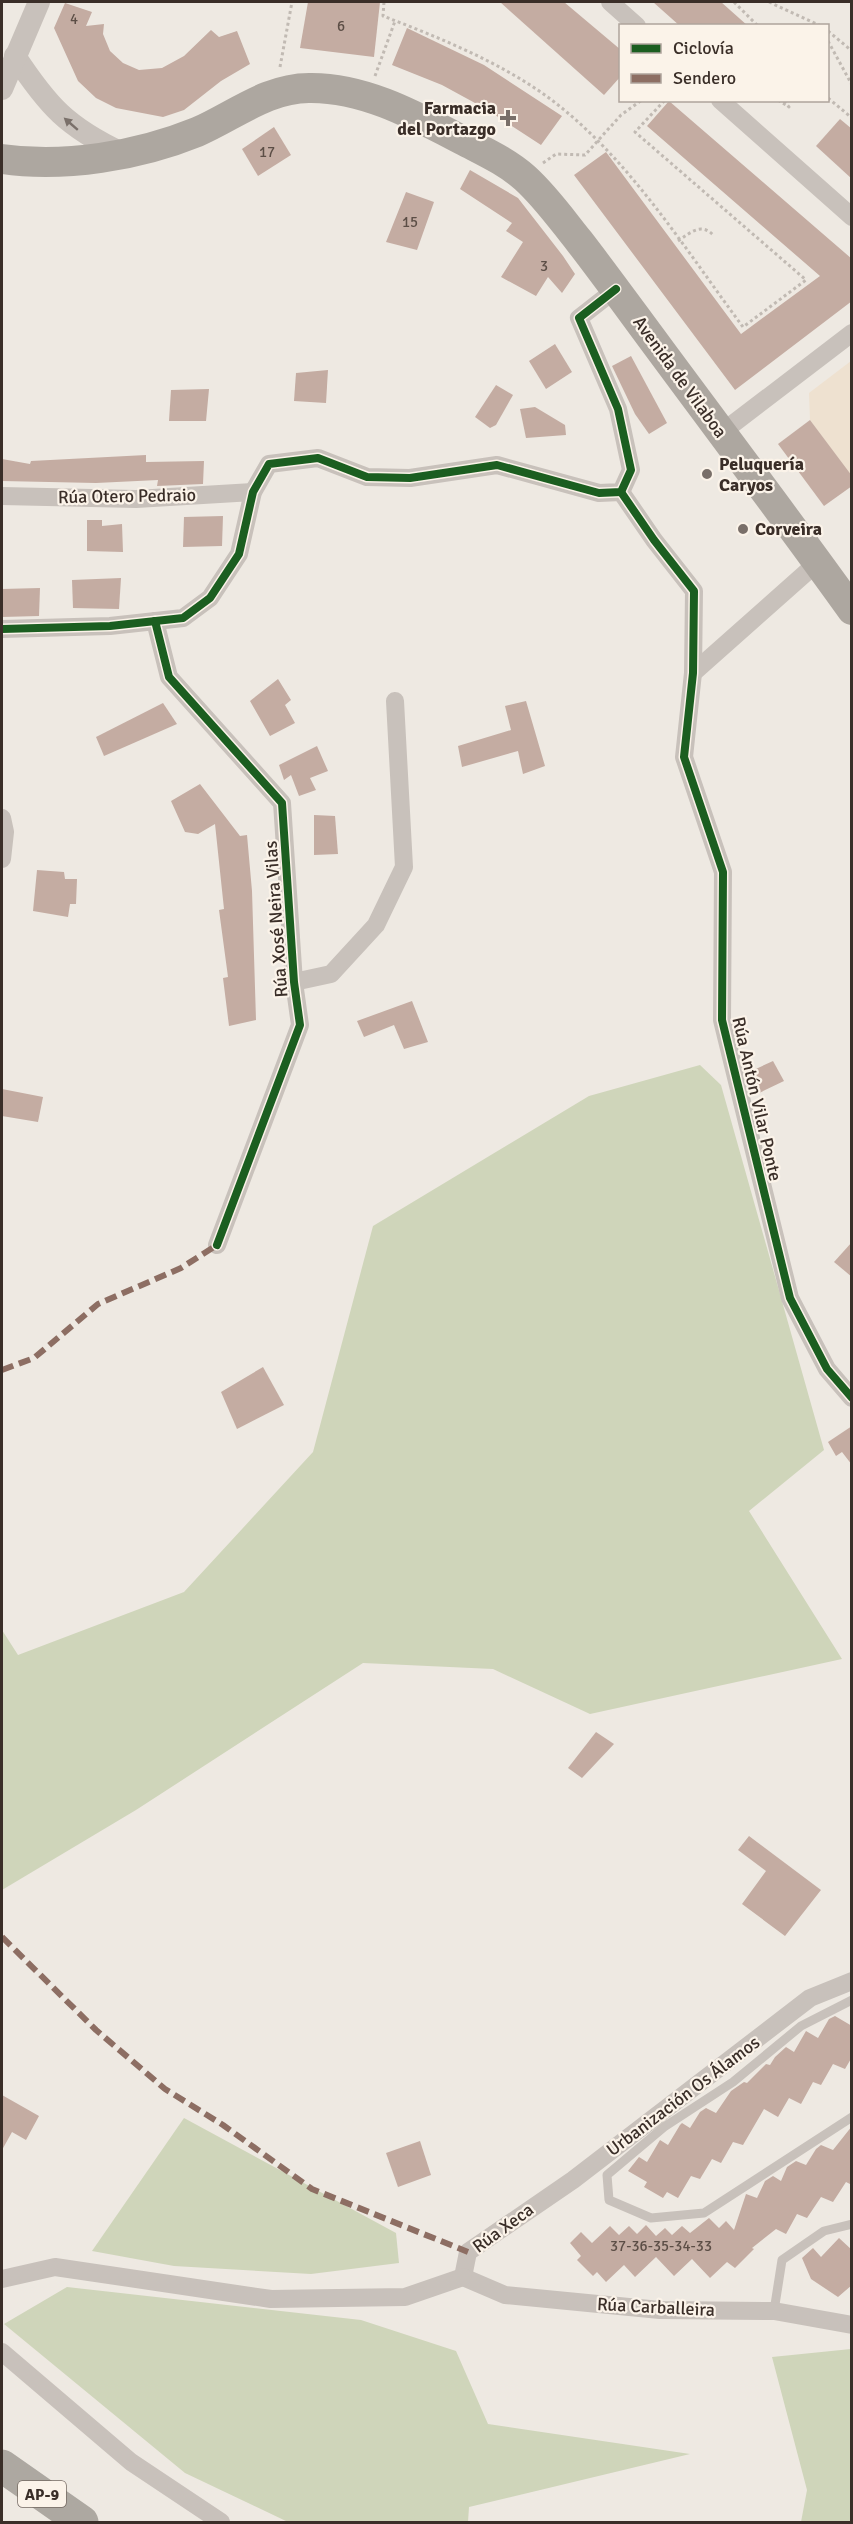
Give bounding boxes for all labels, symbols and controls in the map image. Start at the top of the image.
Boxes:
house number: 4 [70,10,78,28]
house number: 6 [337,17,345,35]
legend [619,24,829,102]
text: Ciclovía [673,37,734,59]
text: Sendero [673,67,736,89]
place label: Farmacia del Portazgo [397,97,496,140]
marker: Farmacia del Portazgo [501,111,515,125]
one-way arrow [64,118,79,131]
house number: 17 [259,143,275,161]
house number: 15 [402,213,418,231]
house number: 3 [540,257,548,275]
street label: Avenida de Vilaboa [628,312,732,442]
place label: Peluquería Caryos [719,453,804,496]
marker: Peluquería Caryos [700,467,714,481]
street label: Rúa Otero Pedraio [58,484,196,508]
place label: Corveira [755,518,822,540]
marker: Corveira [736,522,750,536]
street label: Rúa Xosé Neira Vilas [260,840,292,998]
street label: Rúa Antón Vilar Ponte [727,1015,787,1183]
street label: Urbanización Os Álamos [602,2031,764,2161]
street label: Rúa Xeca [468,2198,538,2258]
house number: 37-36-35-34-33 [610,2237,712,2255]
street label: Rúa Carballeira [596,2293,716,2321]
road number: AP-9 [18,2481,66,2507]

